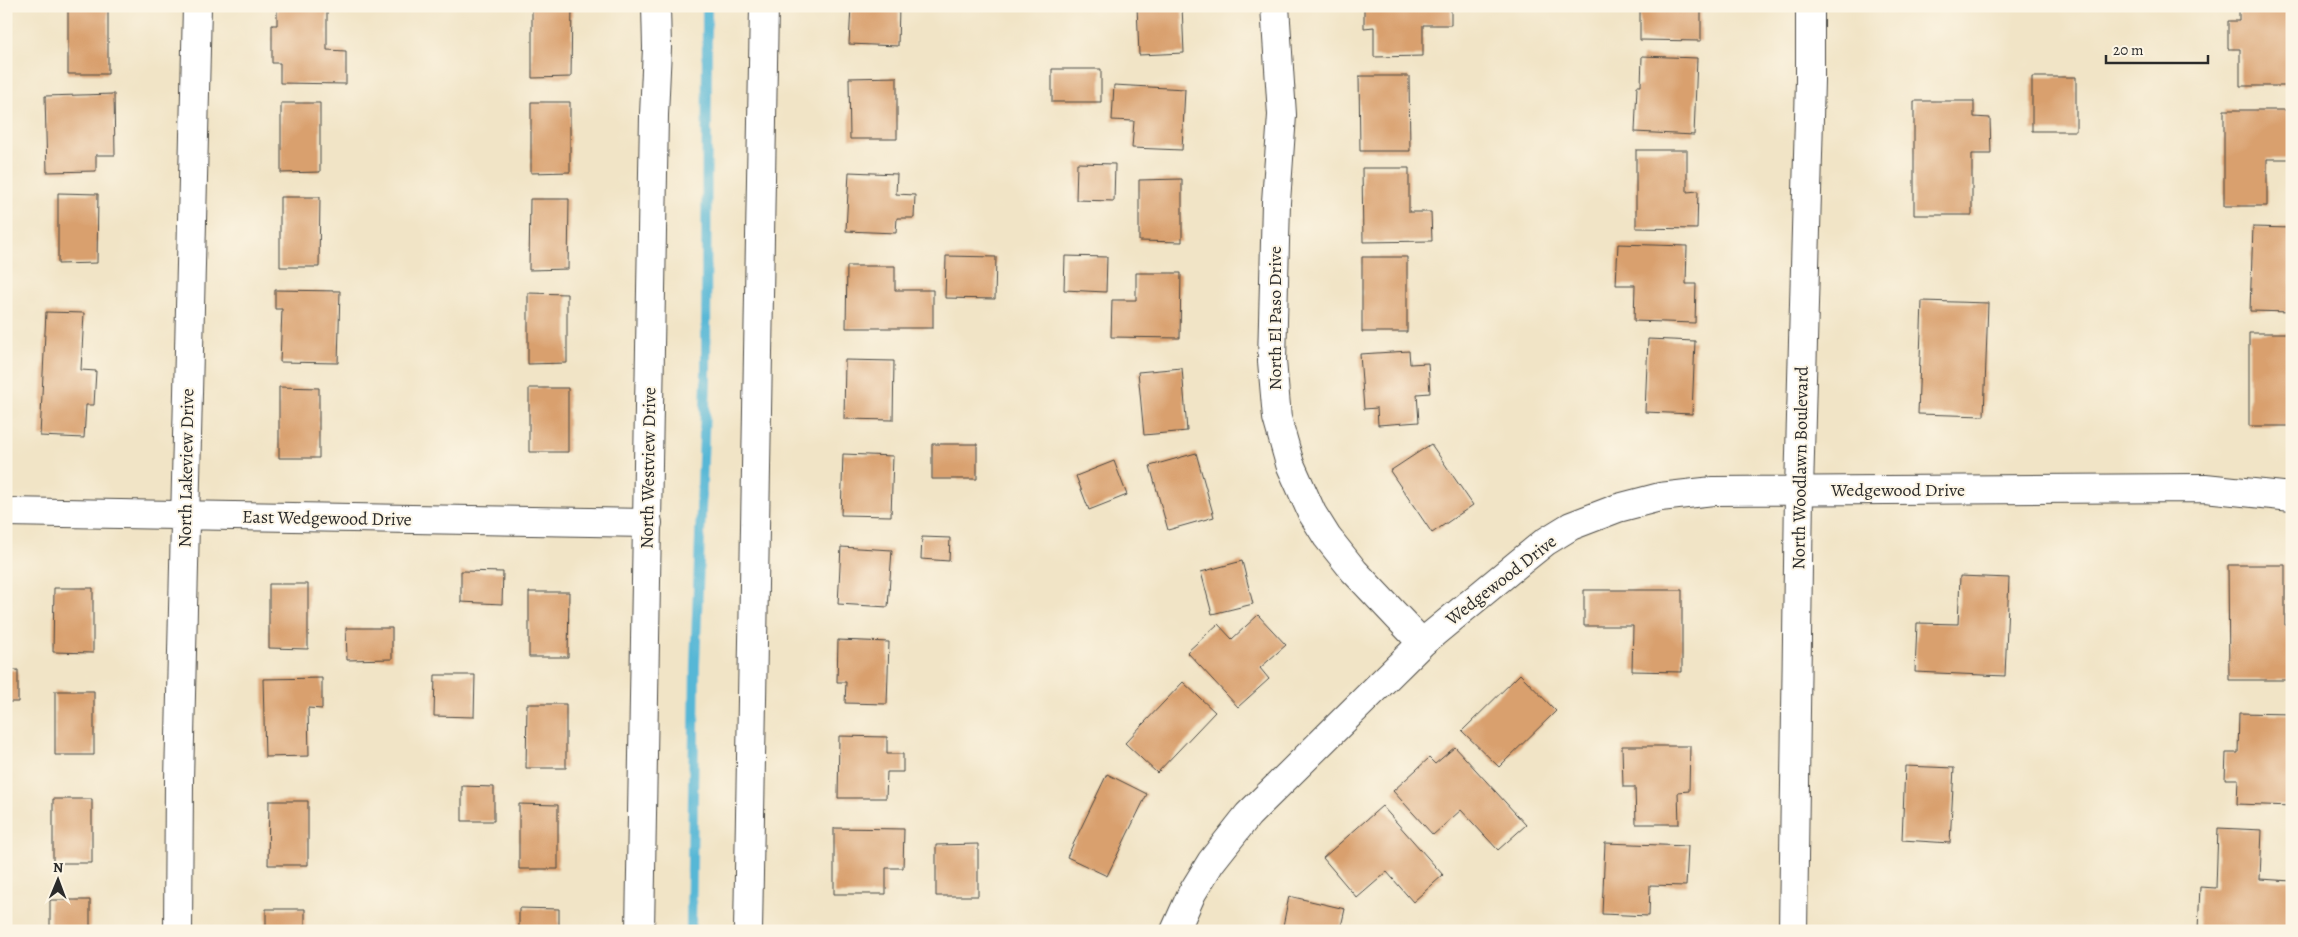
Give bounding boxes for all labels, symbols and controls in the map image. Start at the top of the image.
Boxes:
scale bar [2106,32,2208,64]
text: 20 m [2113,40,2144,60]
street label: North El Paso Drive [1263,246,1287,390]
street label: North Woodlawn Boulevard [1786,366,1814,570]
street label: North Westview Drive [635,387,661,549]
street label: North Lakeview Drive [173,388,199,548]
street label: Wedgewood Drive [1830,478,1965,502]
street label: East Wedgewood Drive [242,505,412,531]
street label: Wedgewood Drive [1440,529,1561,631]
north arrow [32,854,82,904]
text: N [53,858,63,877]

